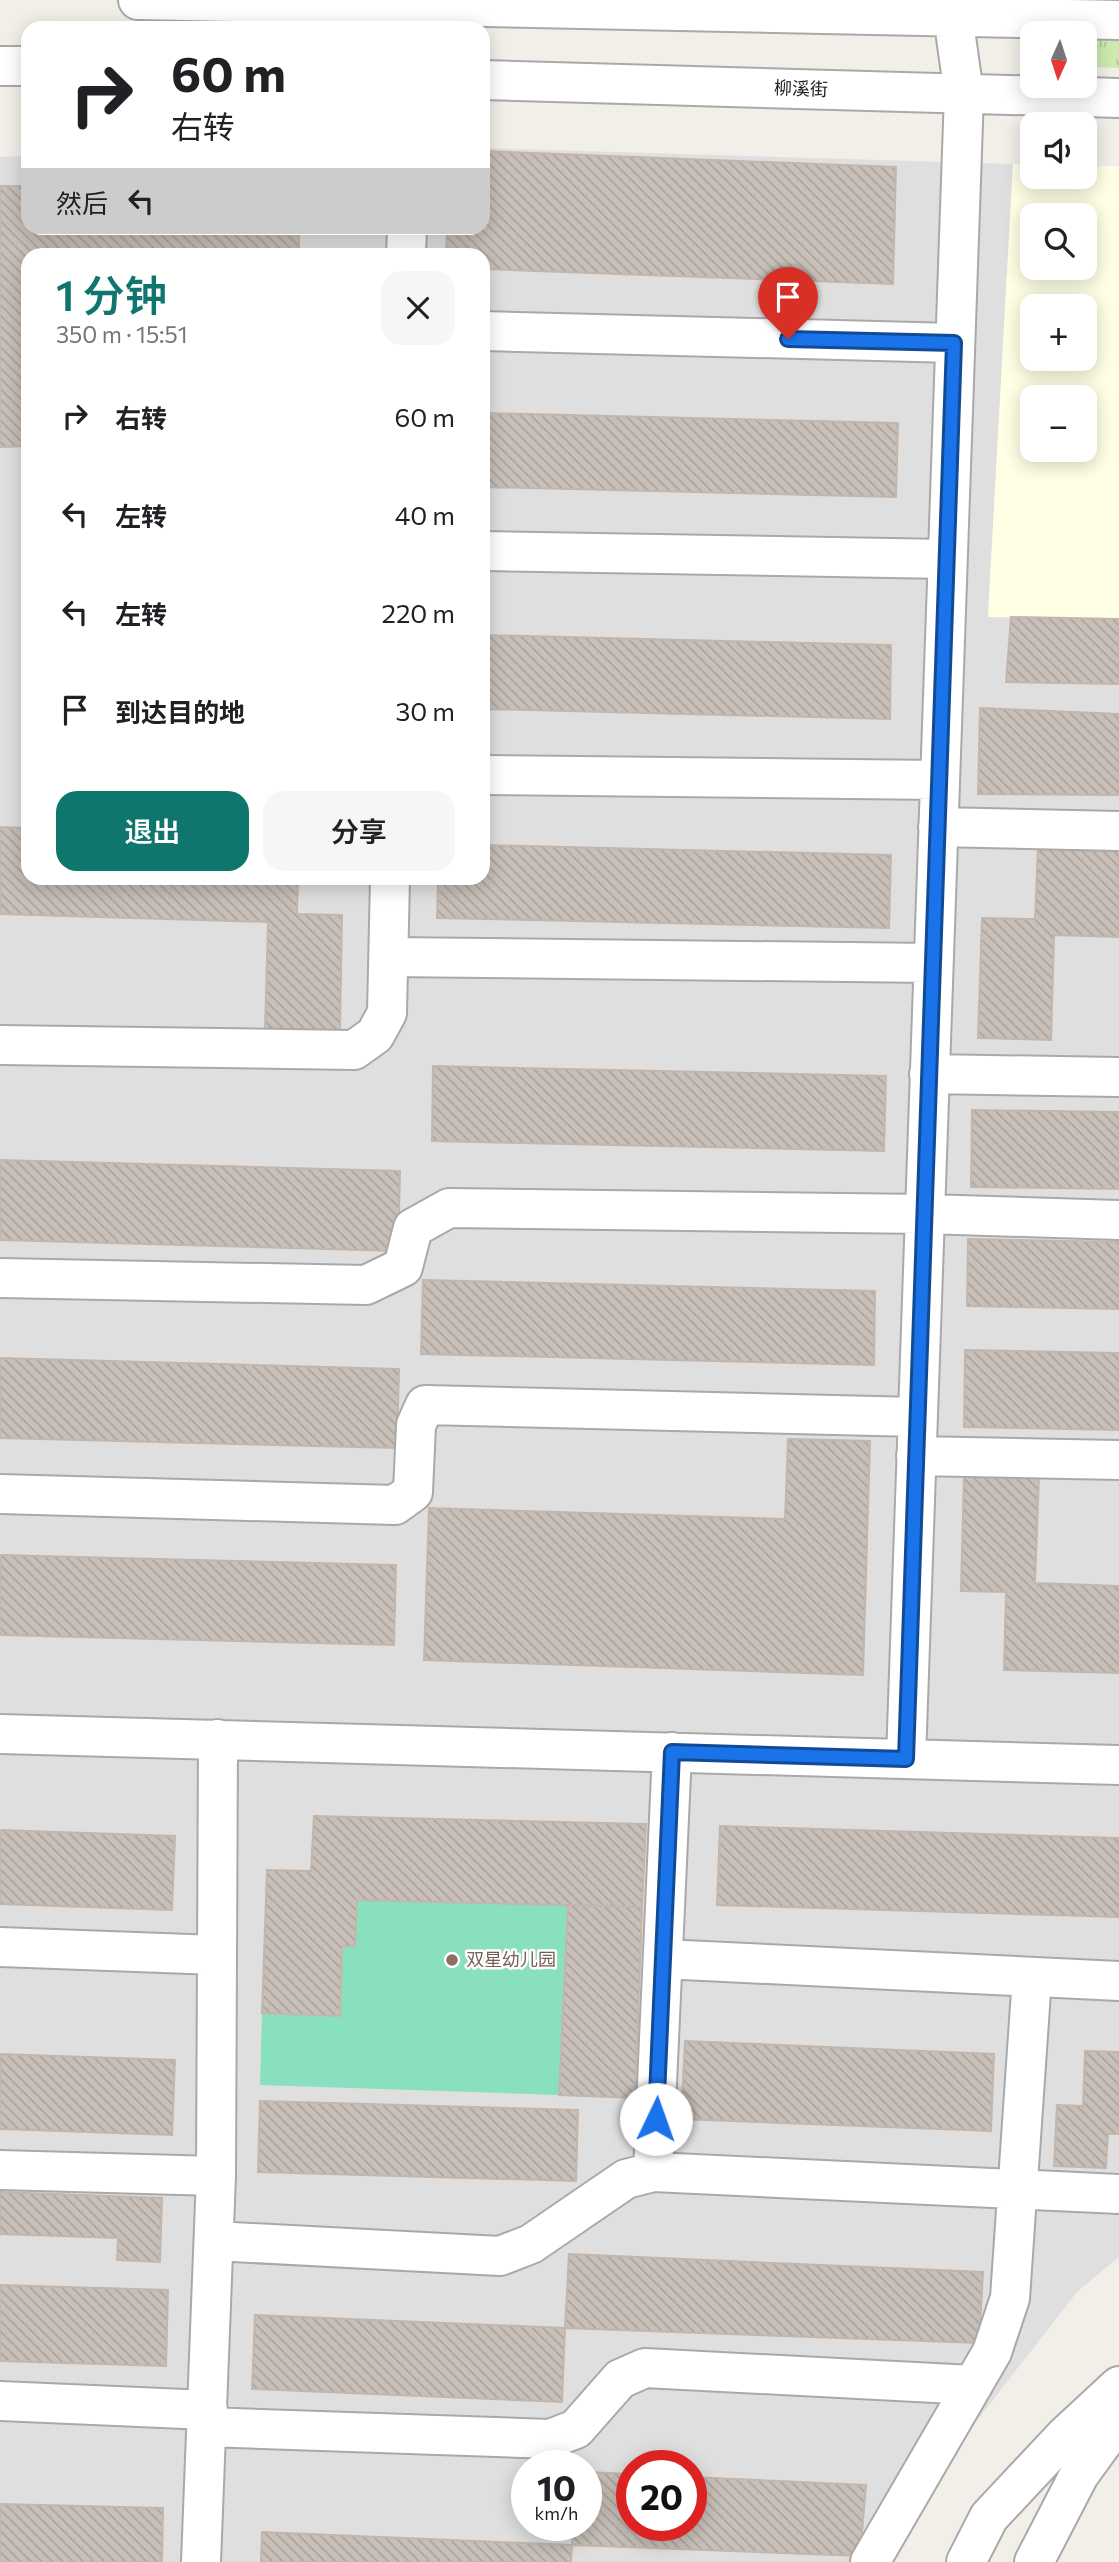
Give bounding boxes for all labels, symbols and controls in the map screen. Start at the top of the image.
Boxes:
north arrow [1020,21,1097,98]
map controls [1020,21,1097,462]
text: 60 m [171,42,286,102]
icon: right [56,49,147,140]
street label: 柳溪街 [774,76,828,100]
text: 右转 [171,106,235,146]
button: sound [1020,112,1097,189]
icon: left [122,182,160,220]
text: 然后 [56,187,108,218]
button: search [1020,203,1097,280]
pin [758,267,818,339]
text: 1 分钟 [56,268,167,320]
button: close [381,271,455,345]
icon: arrive [769,278,807,316]
button: + [1020,294,1097,371]
text: 350 m · 15:51 [56,320,188,348]
button: − [1020,385,1097,462]
icon: right [56,397,94,435]
text: 60 m [395,401,455,432]
text: 右转 [115,402,167,433]
icon: left [56,495,94,533]
text: 40 m [395,499,455,530]
text: 左转 [115,500,167,531]
icon: left [56,593,94,631]
text: 220 m [382,597,455,628]
text: 左转 [115,598,167,629]
icon: arrive [56,691,94,729]
text: 30 m [396,695,455,726]
text: 到达目的地 [115,696,245,727]
button: 退出 [56,791,249,871]
button: 分享 [263,791,455,871]
place label: 双星幼儿园 [466,1948,556,1970]
marker: 双星幼儿园 [444,1952,460,1968]
position arrow [619,2082,693,2156]
speed limit sign: 20 [616,2450,707,2541]
text: 10 [537,2465,576,2508]
text: km/h [535,2502,578,2524]

